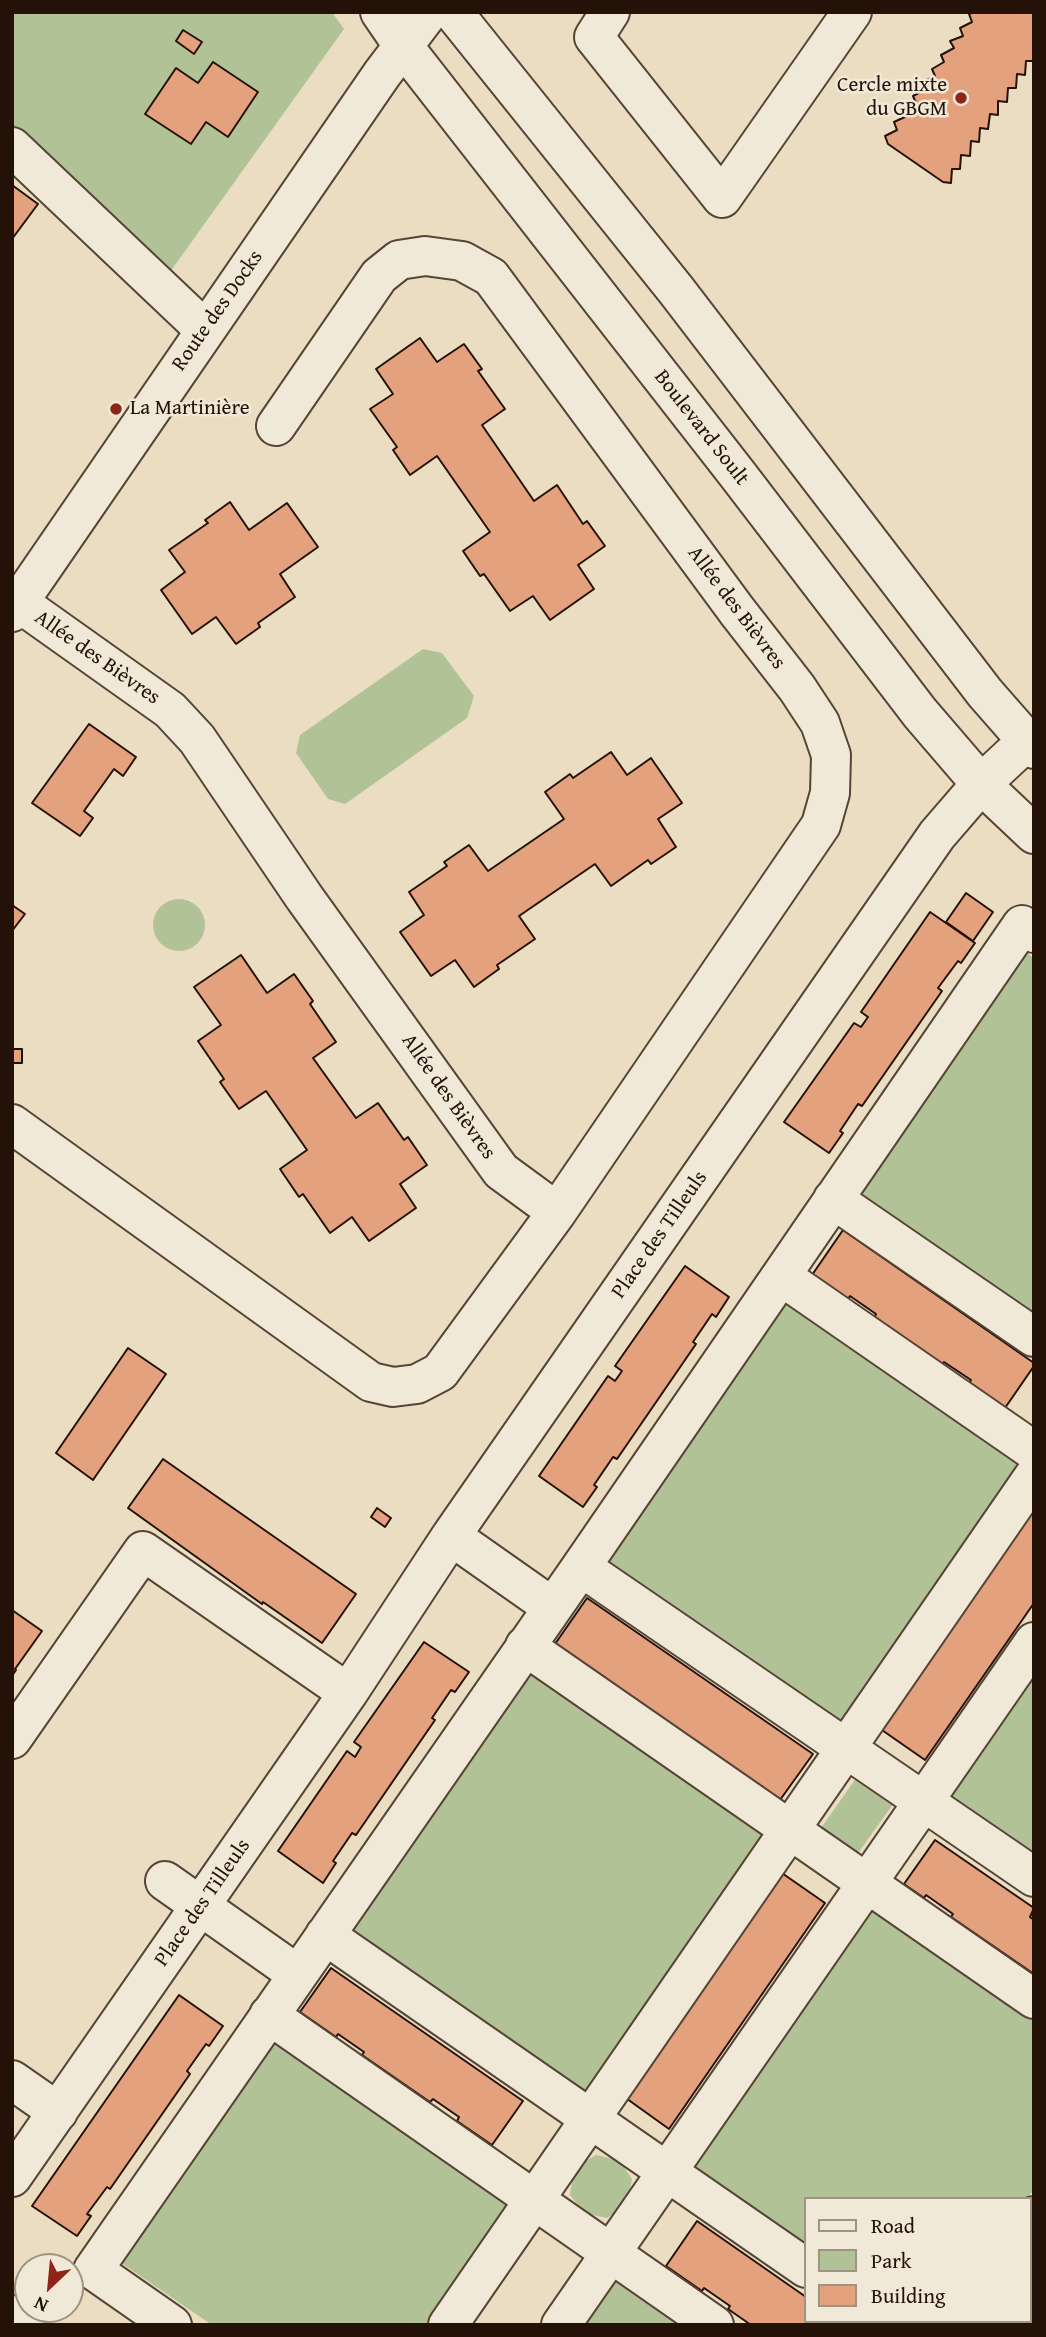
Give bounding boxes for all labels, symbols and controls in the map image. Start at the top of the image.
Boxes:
place label: Cercle mixte du GBGM [837,73,947,123]
marker: Cercle mixte du GBGM [953,90,969,106]
street label: Route des Docks [167,246,269,376]
street label: Boulevard Soult [648,365,754,491]
place label: La Martinière [130,396,250,422]
marker: La Martinière [108,401,124,417]
street label: Allée des Bièvres [682,542,790,674]
street label: Allée des Bièvres [29,605,165,711]
street label: Allée des Bièvres [395,1029,501,1165]
street label: Place des Tilleuls [607,1166,713,1304]
street label: Place des Tilleuls [150,1834,256,1972]
legend [804,2197,1032,2323]
text: Road [871,2210,915,2241]
text: Park [871,2245,912,2276]
north arrow [14,2253,84,2323]
text: Building [871,2280,945,2311]
text: N [29,2290,53,2320]

